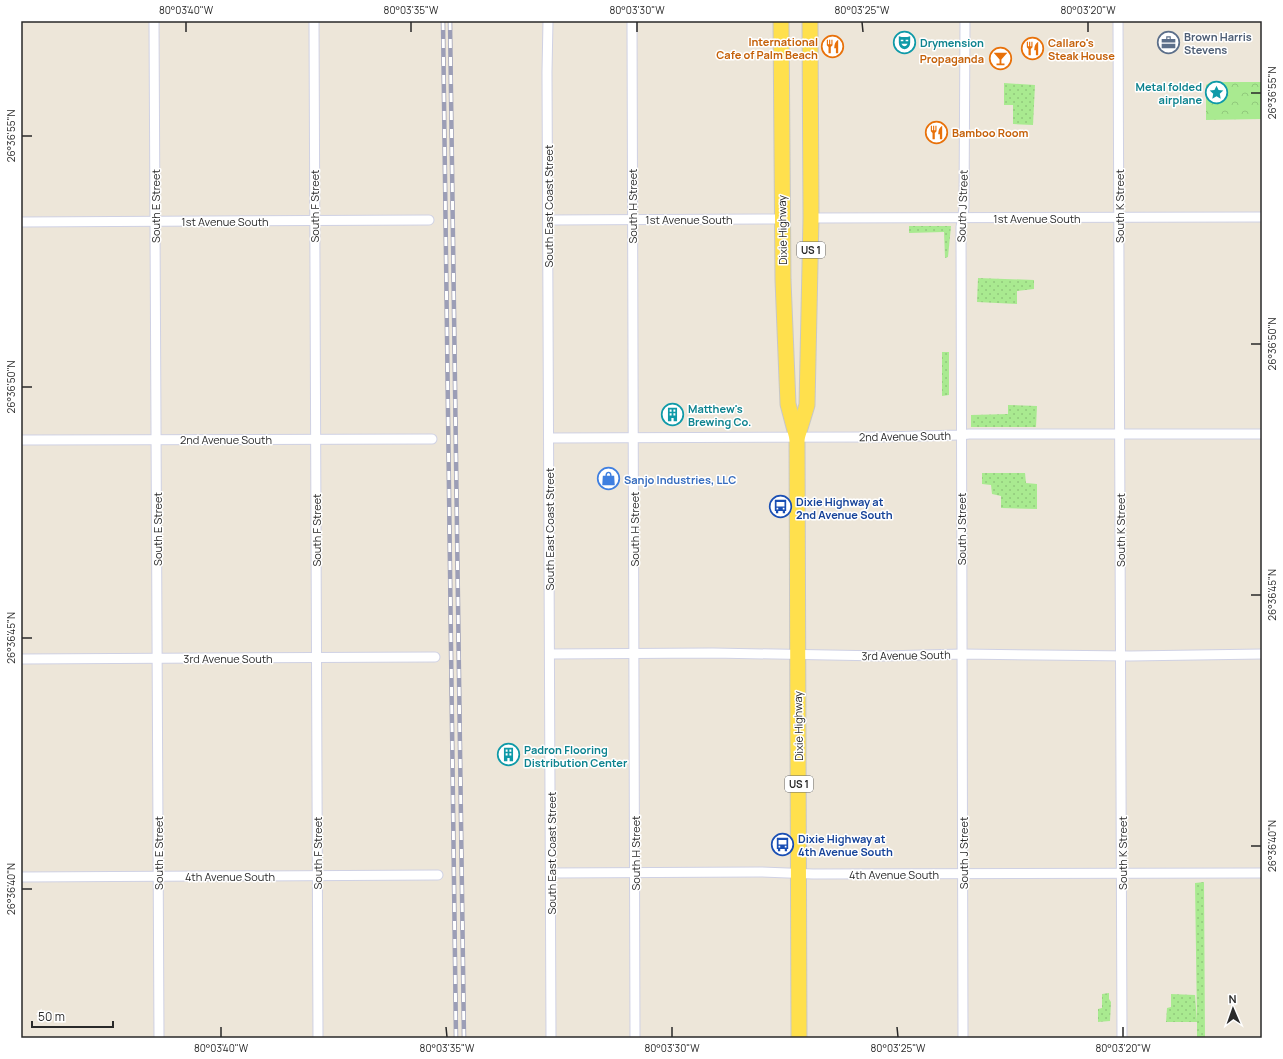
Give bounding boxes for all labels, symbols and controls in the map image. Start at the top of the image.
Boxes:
text: 80°03'40"W [159,3,214,17]
text: 80°03'35"W [384,3,439,17]
text: 80°03'30"W [609,3,665,17]
text: 80°03'25"W [835,3,890,17]
text: 80°03'20"W [1060,3,1116,17]
theatre icon: Drymension [892,29,918,55]
office icon: Brown Harris Stevens [1155,29,1181,55]
place label: Brown Harris Stevens [1184,29,1252,57]
place label: International Cafe of Palm Beach [716,34,818,62]
restaurant icon: International Cafe of Palm Beach [820,34,846,60]
place label: Drymension [920,35,984,50]
restaurant icon: Callaro's Steak House [1019,35,1045,61]
place label: Callaro's Steak House [1048,35,1115,63]
bar icon: Propaganda [987,45,1013,71]
place label: Propaganda [920,51,984,66]
text: 26°36'55"N [1265,67,1279,119]
place label: Metal folded airplane [1136,79,1202,107]
place icon: Metal folded airplane [1204,79,1230,105]
text: 26°36'55"N [4,110,18,162]
restaurant icon: Bamboo Room [924,119,950,145]
place label: Bamboo Room [952,125,1029,140]
street label: South East Coast Street [541,145,556,267]
street label: South E Street [148,169,163,243]
street label: South F Street [307,169,322,243]
street label: South H Street [625,169,640,244]
street label: South J Street [953,169,971,243]
street label: South K Street [1112,169,1127,243]
street label: Dixie Highway [774,195,790,265]
street label: 1st Avenue South [993,211,1081,226]
street label: 1st Avenue South [645,212,733,227]
street label: 1st Avenue South [181,214,269,229]
road number: US 1 [797,242,825,258]
text: 26°36'50"N [1265,317,1279,370]
text: 26°36'50"N [4,360,18,413]
building icon: Matthew's Brewing Co. [660,401,686,427]
place label: Matthew's Brewing Co. [688,401,751,429]
street label: 2nd Avenue South [859,428,951,444]
street label: 2nd Avenue South [180,432,272,447]
shop icon: Sanjo Industries, LLC [596,466,622,492]
street label: South East Coast Street [542,468,557,590]
place label: Sanjo Industries, LLC [624,472,736,487]
street label: South E Street [150,492,165,566]
street label: South H Street [627,492,642,567]
street label: South F Street [309,493,324,567]
street label: South J Street [954,493,969,565]
street label: South K Street [1113,493,1128,567]
bus stop icon: Dixie Highway at 2nd Avenue South [768,494,794,520]
place label: Dixie Highway at 2nd Avenue South [796,494,893,522]
text: 26°36'45"N [1265,569,1279,621]
text: 26°36'45"N [4,612,18,664]
street label: 3rd Avenue South [861,647,951,663]
street label: 3rd Avenue South [183,651,273,666]
street label: Dixie Highway [790,691,806,761]
building icon: Padron Flooring Distribution Center [495,742,521,768]
place label: Padron Flooring Distribution Center [524,742,628,770]
road number: US 1 [785,776,813,792]
street label: South East Coast Street [544,792,559,914]
street label: South E Street [151,816,166,890]
street label: South F Street [310,816,325,890]
street label: South H Street [628,816,643,891]
street label: South K Street [1115,816,1130,890]
street label: South J Street [956,817,971,889]
text: 26°36'40"N [1265,820,1279,872]
bus stop icon: Dixie Highway at 4th Avenue South [770,831,796,857]
place label: Dixie Highway at 4th Avenue South [798,831,893,859]
text: 26°36'40"N [4,863,18,915]
street label: 4th Avenue South [849,867,939,882]
street label: 4th Avenue South [185,869,275,884]
north arrow [1213,989,1253,1029]
text: N [1228,991,1237,1006]
scale bar [32,1003,113,1029]
text: 50 m [38,1008,65,1025]
text: 80°03'40"W [194,1041,249,1055]
text: 80°03'35"W [420,1041,475,1055]
text: 80°03'30"W [644,1041,700,1055]
text: 80°03'25"W [871,1041,926,1055]
text: 80°03'20"W [1095,1041,1151,1055]

